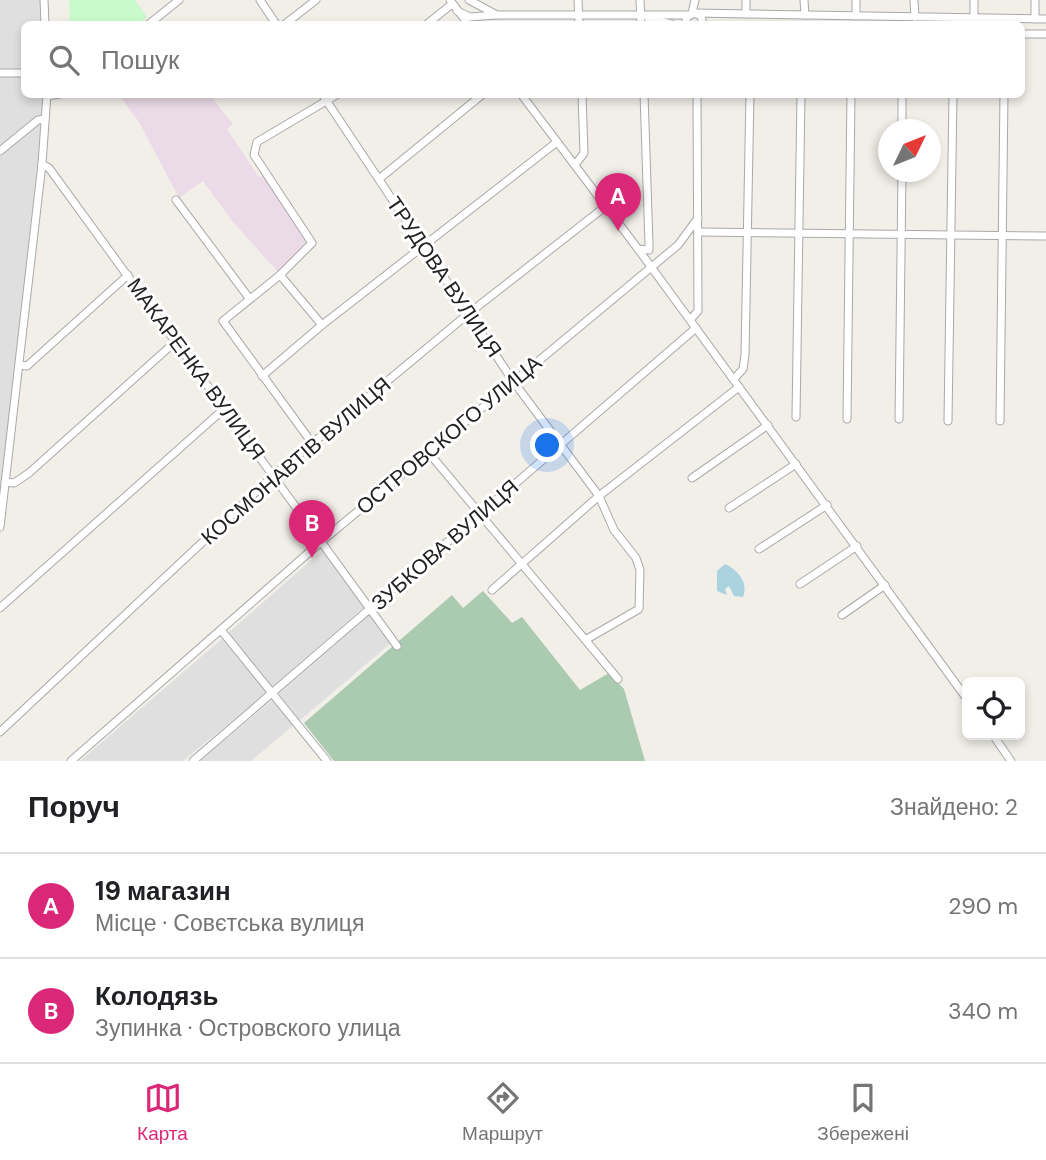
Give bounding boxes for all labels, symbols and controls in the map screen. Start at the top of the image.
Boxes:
search box [21,21,1025,98]
icon: search [45,41,83,79]
text: Пошук [101,43,179,77]
north arrow [878,119,941,182]
pin: A [595,173,641,231]
street label: ТРУДОВА ВУЛИЦЯ [380,191,508,363]
street label: МАКАРЕНКА ВУЛИЦЯ [121,272,271,466]
street label: ОСТРОВСКОГО УЛИЦА [351,349,547,521]
street label: КОСМОНАВТІВ ВУЛИЦЯ [195,371,397,551]
your location [530,428,564,462]
street label: ЗУБКОВА ВУЛИЦЯ [365,473,525,617]
pin: B [289,500,335,558]
map controls [962,677,1025,740]
button: locate [962,677,1025,740]
text: Поруч [28,787,120,826]
text: Знайдено: 2 [890,792,1018,822]
text: 19 магазин [95,874,231,908]
text: A [43,891,59,921]
text: 290 m [948,891,1018,921]
text: Місце · Совєтська вулиця [95,908,364,938]
text: Колодязь [95,979,218,1013]
text: B [44,996,58,1026]
text: 340 m [948,996,1018,1026]
text: Зупинка · Островского улица [95,1013,401,1043]
tab: Карта [137,1079,188,1146]
tab: Маршрут [462,1079,543,1146]
tab: Збережені [817,1079,909,1146]

